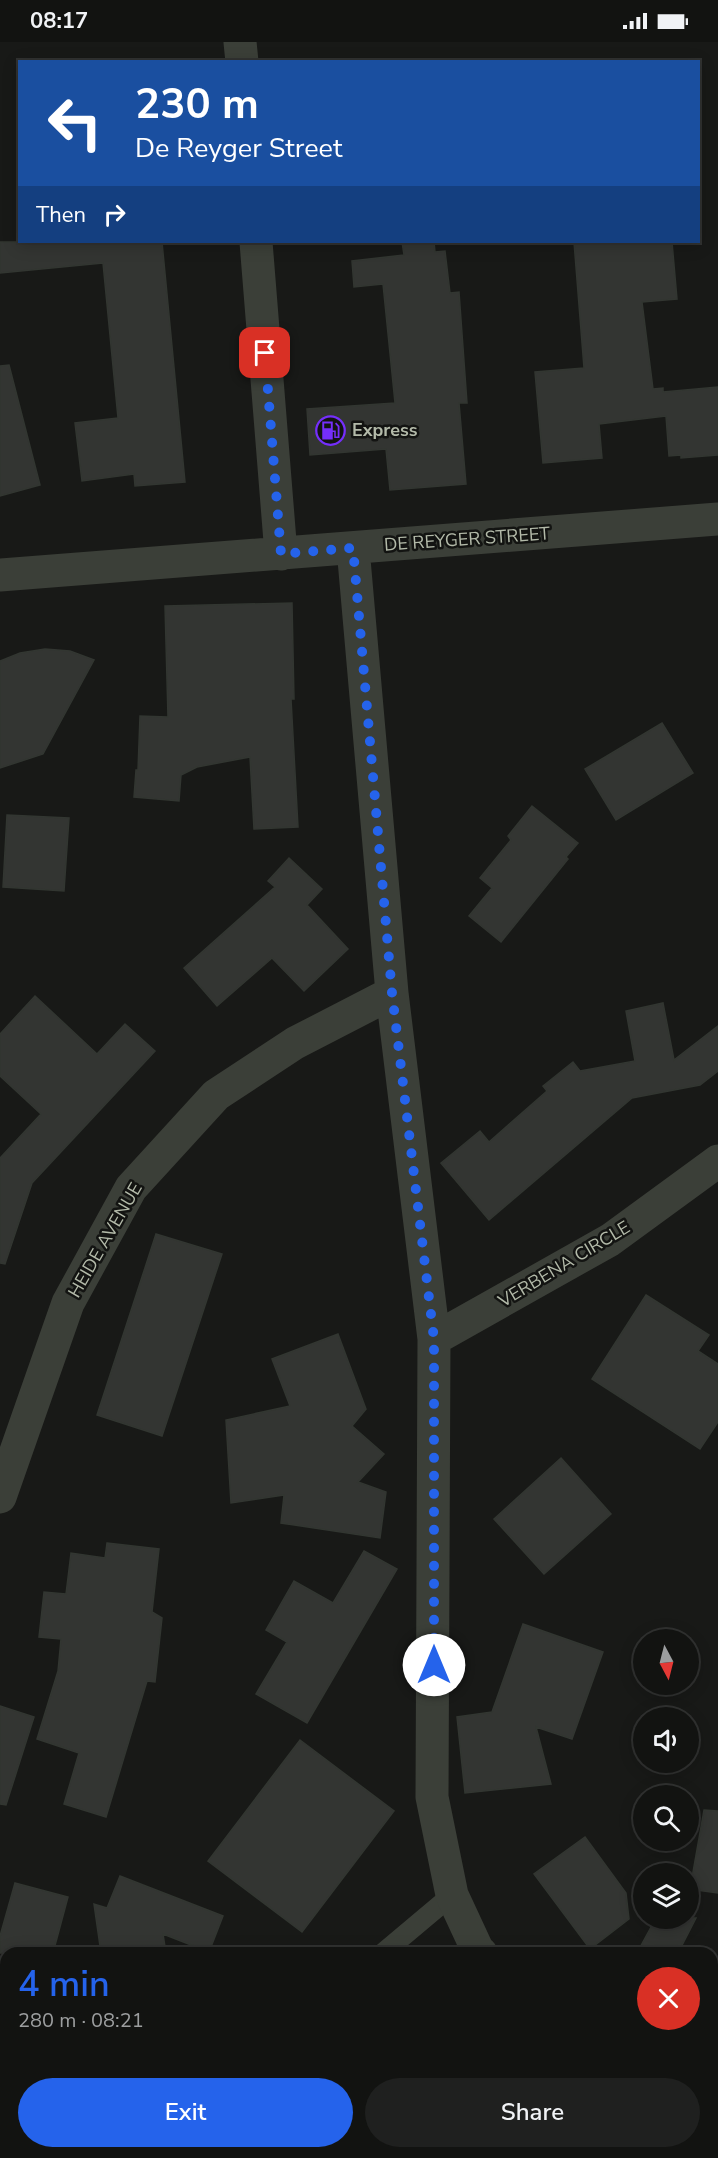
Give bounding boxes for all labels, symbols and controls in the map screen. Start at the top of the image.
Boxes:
text: 08:17 [30,6,88,36]
text: 230 m [135,76,259,133]
icon: left [36,84,114,162]
text: De Reyger Street [135,130,342,167]
icon: right [98,198,131,231]
text: Then [36,200,86,230]
pin [239,327,290,378]
icon: arrive [248,336,281,369]
fuel station icon: Express [315,414,347,446]
place label: Express [352,418,418,442]
street label: DE REYGER STREET [383,521,551,557]
street label: HEIDE AVENUE [62,1178,148,1302]
street label: VERBENA CIRCLE [493,1215,634,1313]
north arrow [633,1629,699,1695]
map controls [633,1629,699,1929]
position arrow [402,1633,466,1697]
button: sound [633,1707,699,1773]
button: search [633,1785,699,1851]
button: layers [633,1863,699,1929]
text: 4 min [18,1960,110,2009]
button: close [637,1967,700,2030]
text: 280 m · 08:21 [18,2007,144,2034]
button: Exit [18,2078,353,2147]
button: Share [365,2078,700,2147]

